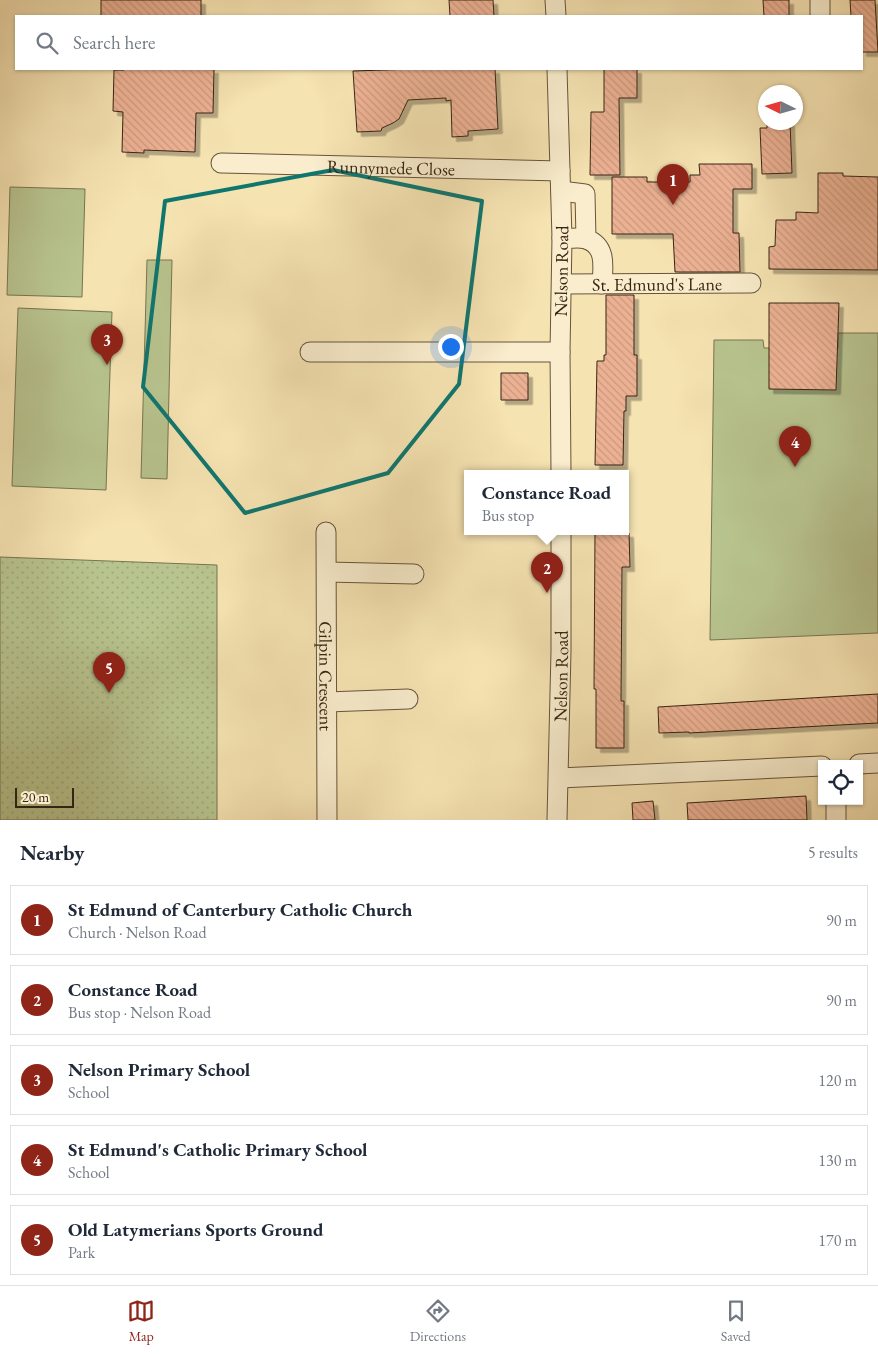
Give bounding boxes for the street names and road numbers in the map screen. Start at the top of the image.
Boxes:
street label: Runnymede Close [327,154,455,180]
street label: Nelson Road [549,224,573,317]
street label: St. Edmund's Lane [592,272,722,295]
street label: Gilpin Crescent [315,621,338,731]
street label: Nelson Road [548,630,573,722]

